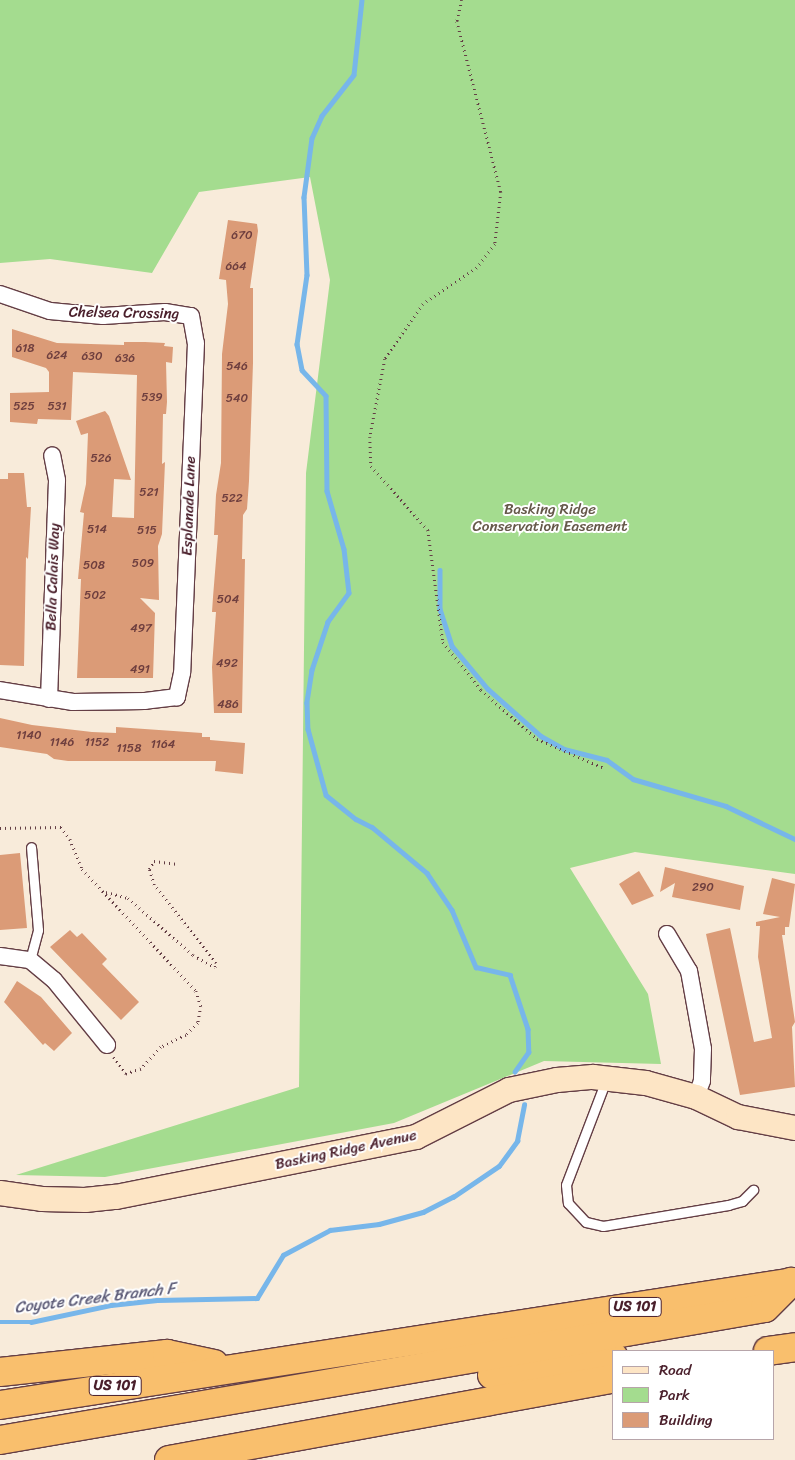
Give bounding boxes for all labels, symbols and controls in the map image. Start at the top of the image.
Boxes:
house number: 670 [231,229,253,243]
house number: 664 [225,260,247,274]
street label: Chelsea Crossing [69,303,179,323]
house number: 618 [15,342,35,356]
house number: 624 [46,349,68,363]
house number: 630 [82,350,102,364]
house number: 636 [115,352,135,366]
house number: 546 [226,360,248,374]
house number: 539 [141,391,163,405]
house number: 540 [226,392,248,406]
house number: 525 [13,400,35,414]
house number: 531 [47,400,67,414]
house number: 526 [90,452,112,466]
street label: Esplanade Lane [178,456,200,556]
house number: 521 [139,486,159,500]
house number: 522 [221,492,243,506]
park label: Basking Ridge Conservation Easement [473,500,627,535]
street label: Bella Calais Way [42,523,64,631]
house number: 514 [87,523,107,537]
house number: 515 [137,524,157,538]
house number: 509 [132,557,154,571]
house number: 508 [83,559,105,573]
house number: 502 [84,589,106,603]
house number: 504 [217,593,239,607]
house number: 497 [130,622,152,636]
house number: 492 [216,657,238,671]
house number: 491 [130,663,150,677]
house number: 486 [217,698,239,712]
house number: 1140 [16,729,42,743]
house number: 1146 [50,736,74,750]
house number: 1152 [85,736,109,750]
house number: 1164 [151,738,175,752]
house number: 1158 [117,742,141,756]
house number: 290 [692,881,714,895]
street label: Basking Ridge Avenue [274,1126,418,1174]
water label: Coyote Creek Branch F [14,1279,176,1317]
road number: US 101 [608,1295,662,1318]
legend [612,1350,775,1440]
text: Road [659,1357,691,1383]
road number: US 101 [88,1374,142,1398]
text: Park [659,1382,690,1408]
text: Building [659,1407,713,1433]

